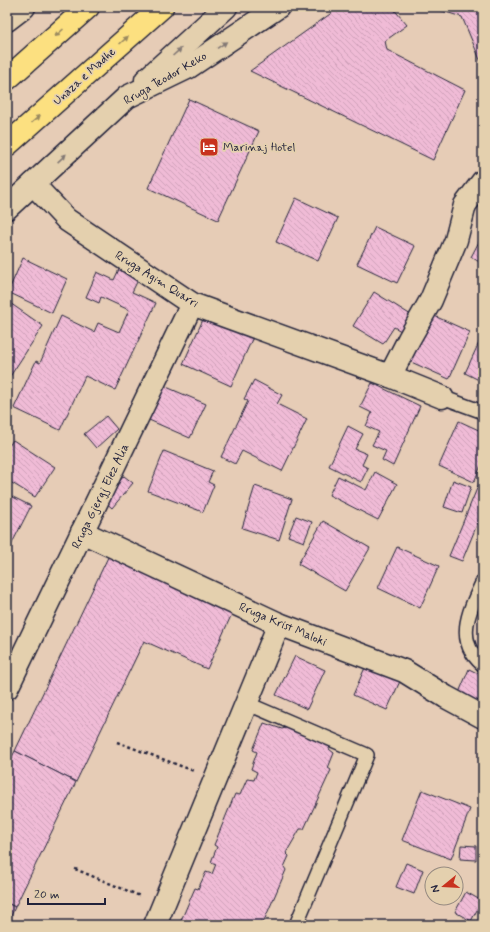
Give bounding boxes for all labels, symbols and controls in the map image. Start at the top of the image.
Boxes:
one-way arrow [54,28,64,38]
one-way arrow [119,36,130,45]
one-way arrow [216,41,227,49]
street label: Unaza e Madhe [50,44,120,109]
one-way arrow [172,47,182,56]
street label: Rruga Teodor Keko [121,49,210,109]
one-way arrow [31,114,41,123]
hotel icon: Marinaj Hotel [198,136,220,158]
place label: Marinaj Hotel [223,140,296,156]
one-way arrow [57,153,67,162]
street label: Rruga Agim Quarri [112,248,202,312]
street label: Rruga Gjergj Elez Alia [68,441,133,552]
street label: Rruga Krist Maloki [236,599,329,651]
north arrow [424,866,464,906]
scale bar [28,880,105,906]
text: N [428,883,443,894]
text: 20 m [34,887,60,903]

